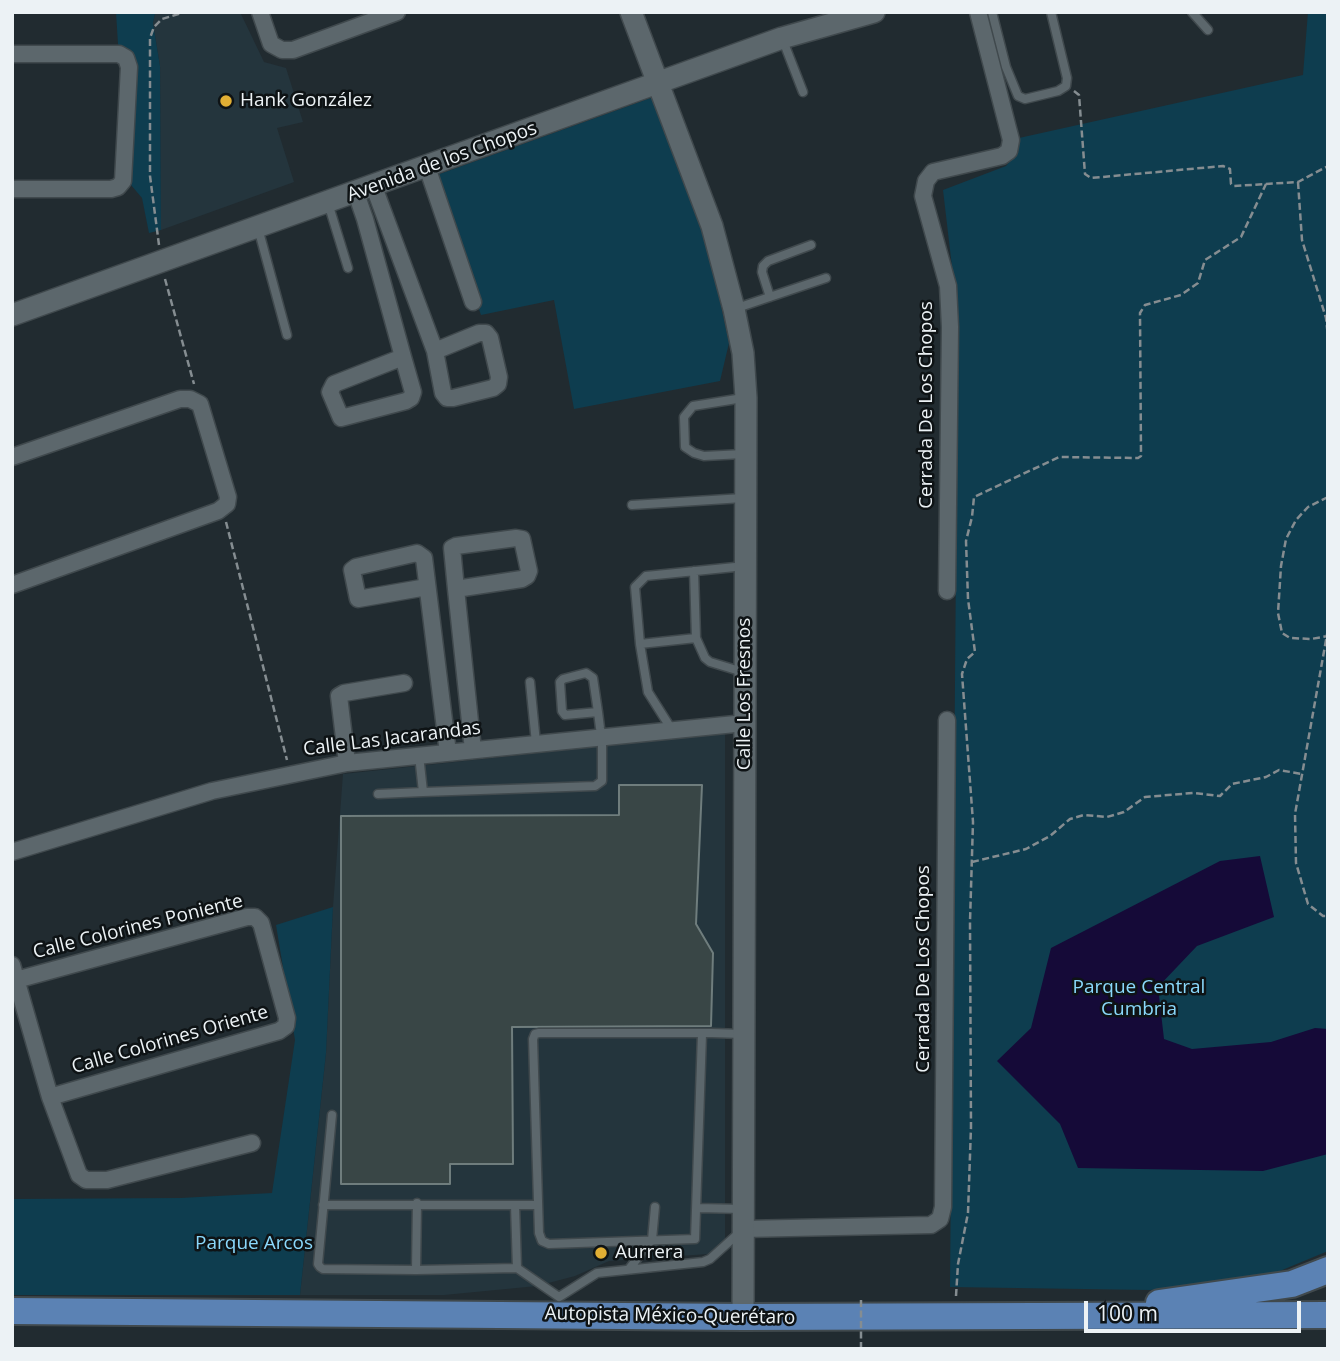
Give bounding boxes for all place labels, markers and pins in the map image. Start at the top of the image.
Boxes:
place label: Hank González [240,90,372,112]
marker: Hank González [218,93,234,109]
place label: Aurrera [615,1242,683,1264]
marker: Aurrera [593,1245,609,1261]

